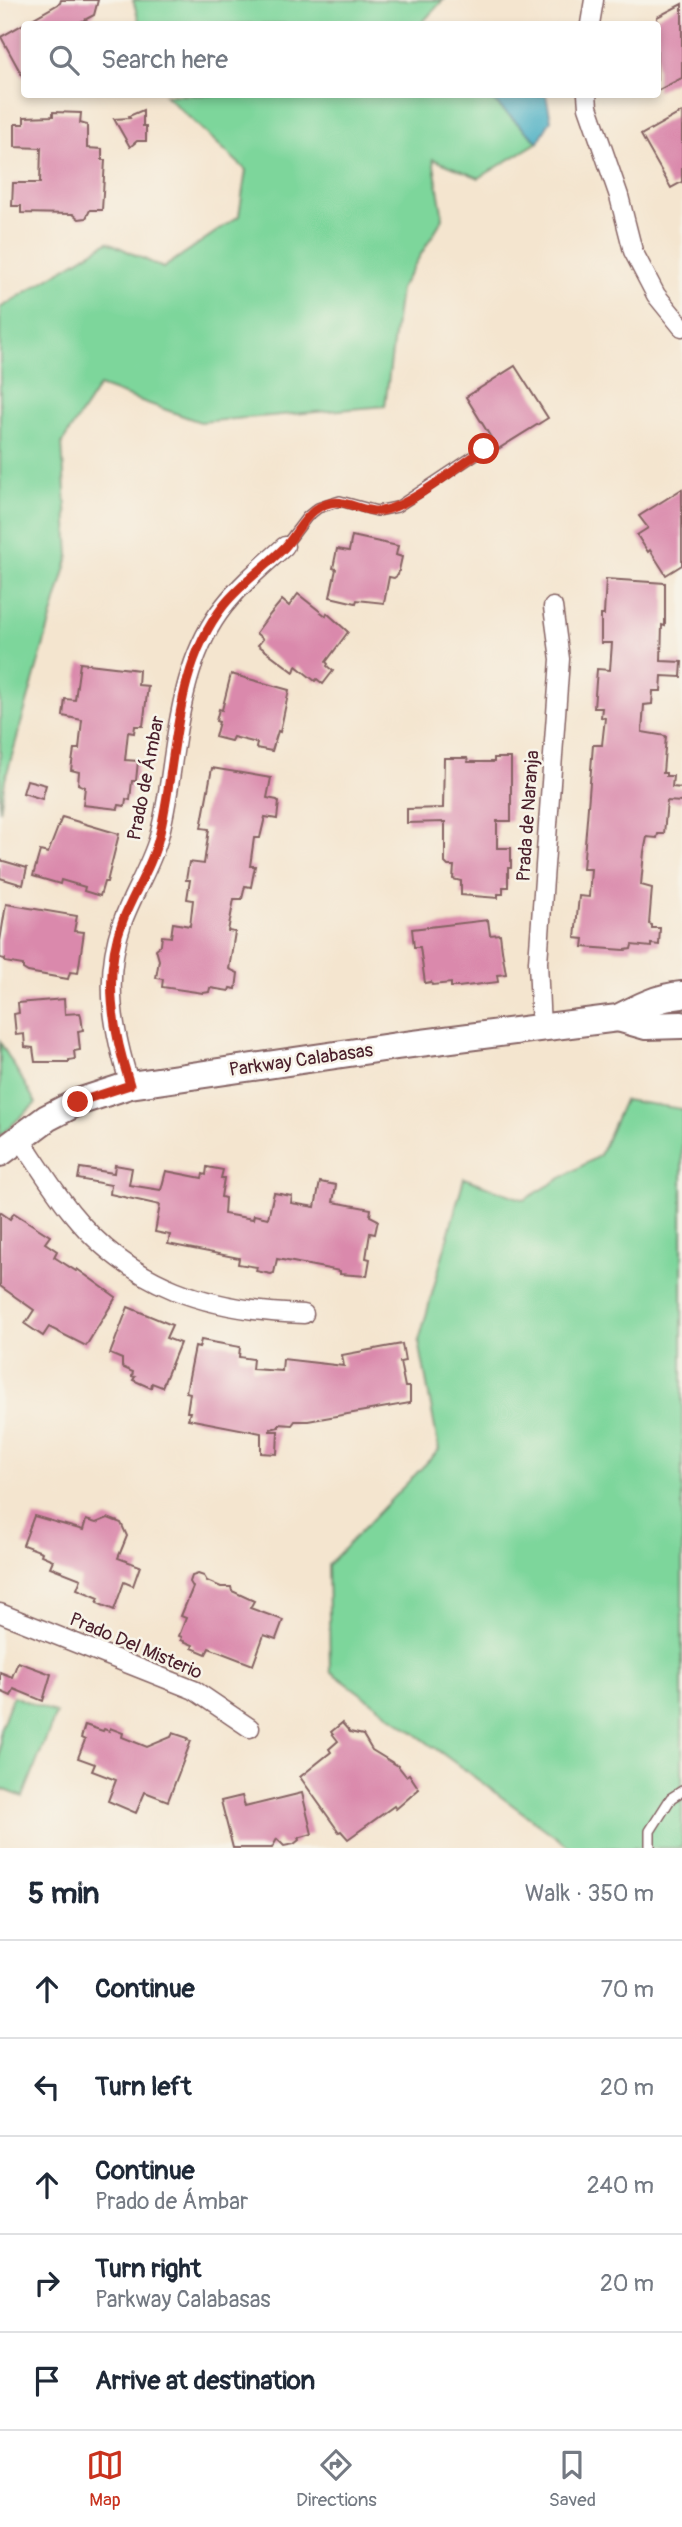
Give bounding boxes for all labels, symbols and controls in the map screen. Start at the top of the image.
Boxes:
search box [21,21,661,98]
icon: search [45,41,83,79]
text: Search here [101,44,228,76]
route start [468,433,499,464]
street label: Prado de Ámbar [122,713,170,842]
street label: Prada de Naranja [511,749,545,883]
street label: Parkway Calabasas [227,1038,375,1082]
route end [62,1086,93,1117]
street label: Prado Del Misterio [66,1607,206,1685]
text: 5 min [28,1875,99,1912]
text: Walk · 350 m [525,1879,654,1908]
icon: ahead [28,1970,66,2008]
text: Continue [95,1973,195,2005]
text: 70 m [601,1975,654,2004]
icon: left [28,2068,66,2106]
text: Turn left [95,2071,191,2103]
text: 20 m [600,2073,654,2102]
text: Continue [95,2155,195,2187]
icon: ahead [28,2166,66,2204]
text: 240 m [587,2171,654,2200]
text: Prado de Ámbar [95,2187,248,2216]
text: Turn right [95,2253,201,2285]
icon: right [28,2264,66,2302]
text: 20 m [600,2269,654,2298]
text: Parkway Calabasas [95,2285,271,2314]
icon: arrive [28,2362,66,2400]
text: Arrive at destination [95,2365,315,2397]
tab: Map [86,2446,124,2512]
tab: Directions [296,2446,377,2512]
tab: Saved [549,2446,596,2512]

